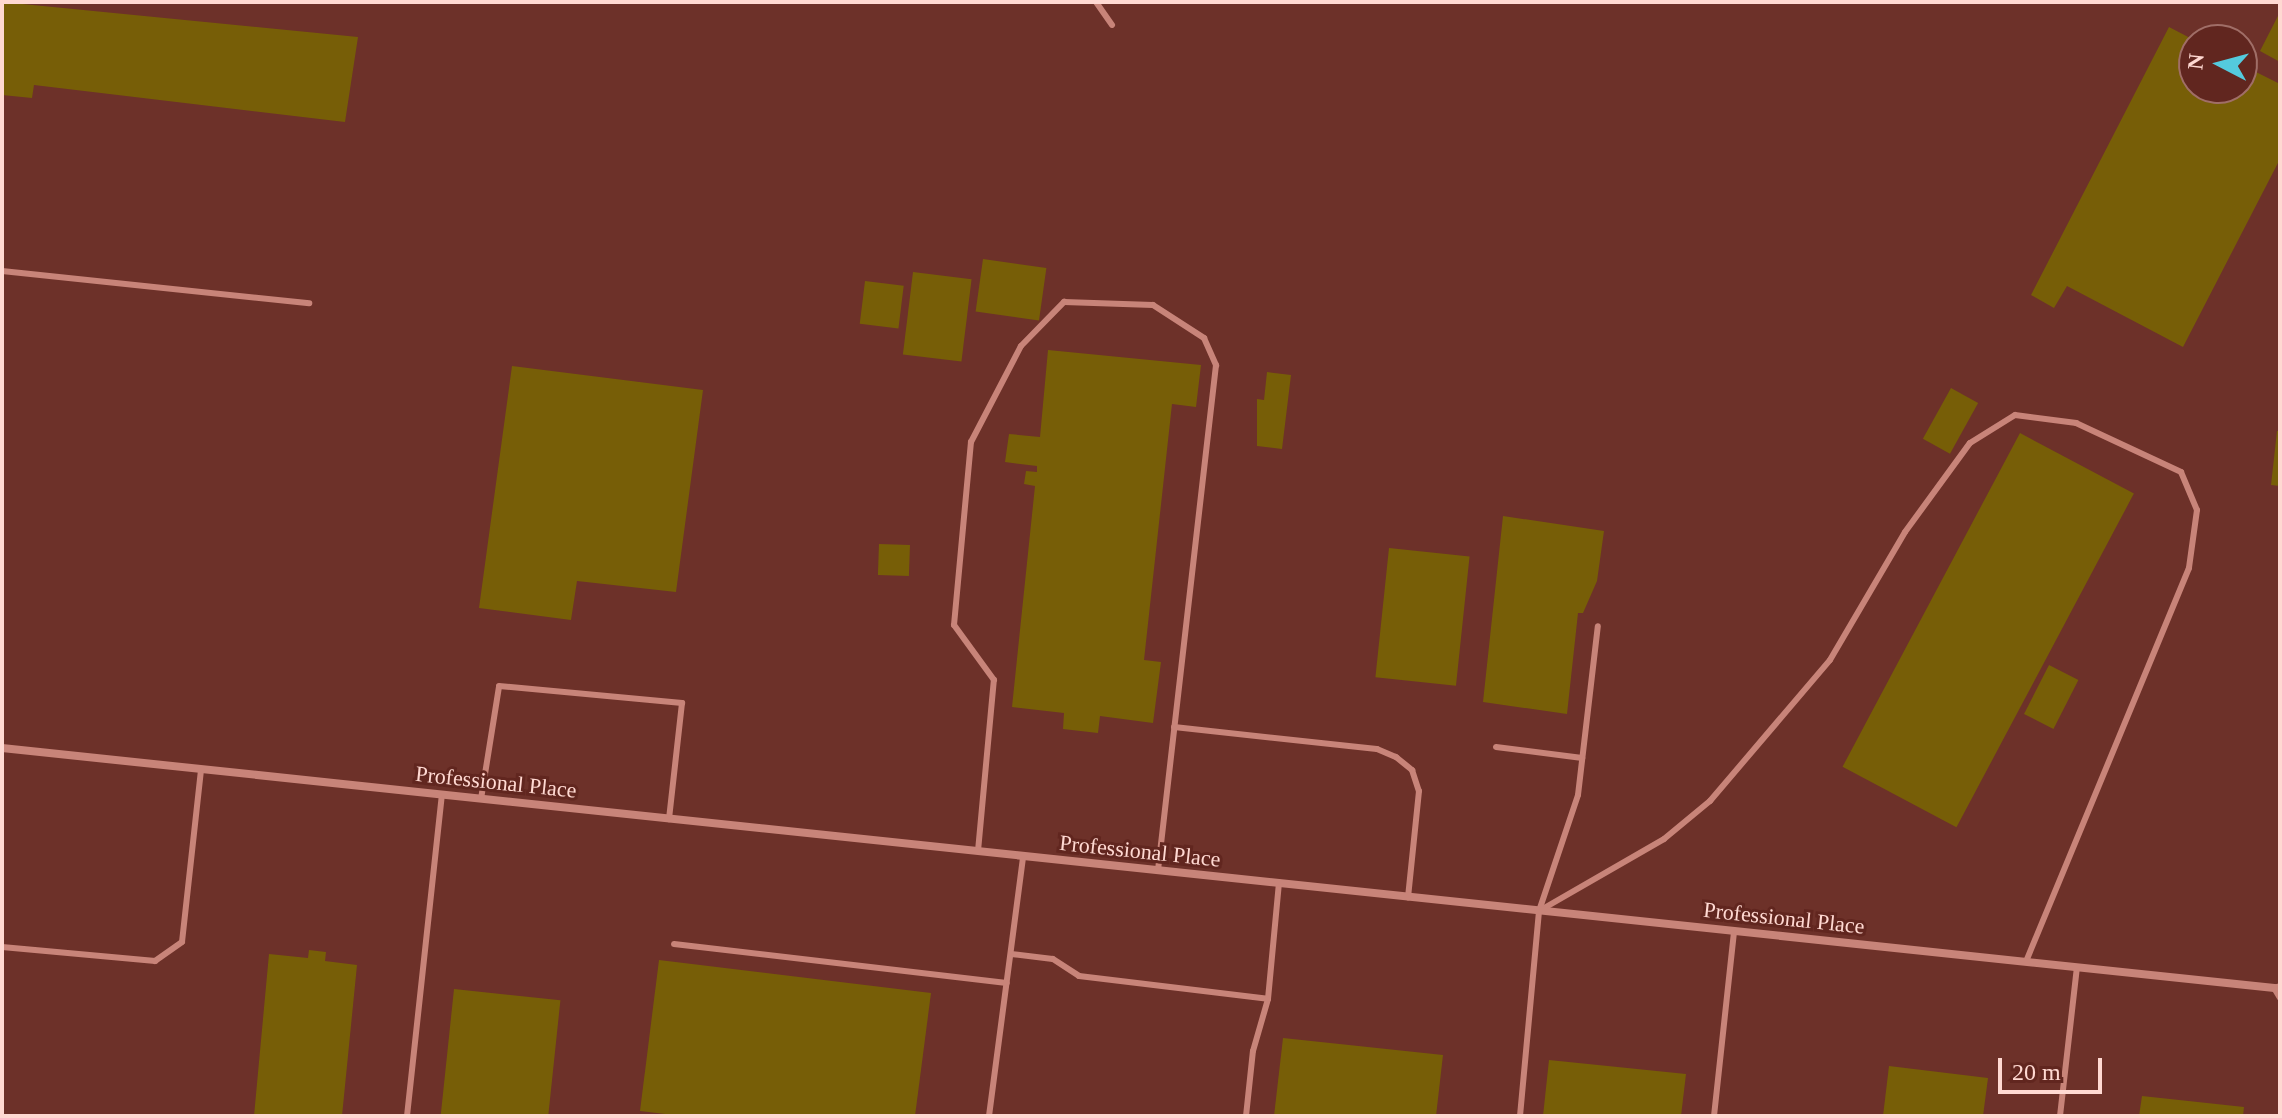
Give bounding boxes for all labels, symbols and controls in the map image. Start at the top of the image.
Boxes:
north arrow [2178,24,2258,104]
text: N [2182,52,2209,71]
street label: Professional Place [414,760,578,804]
street label: Professional Place [1058,829,1222,873]
street label: Professional Place [1702,896,1866,940]
scale bar [2002,1042,2106,1092]
text: 20 m [2012,1059,2061,1085]

